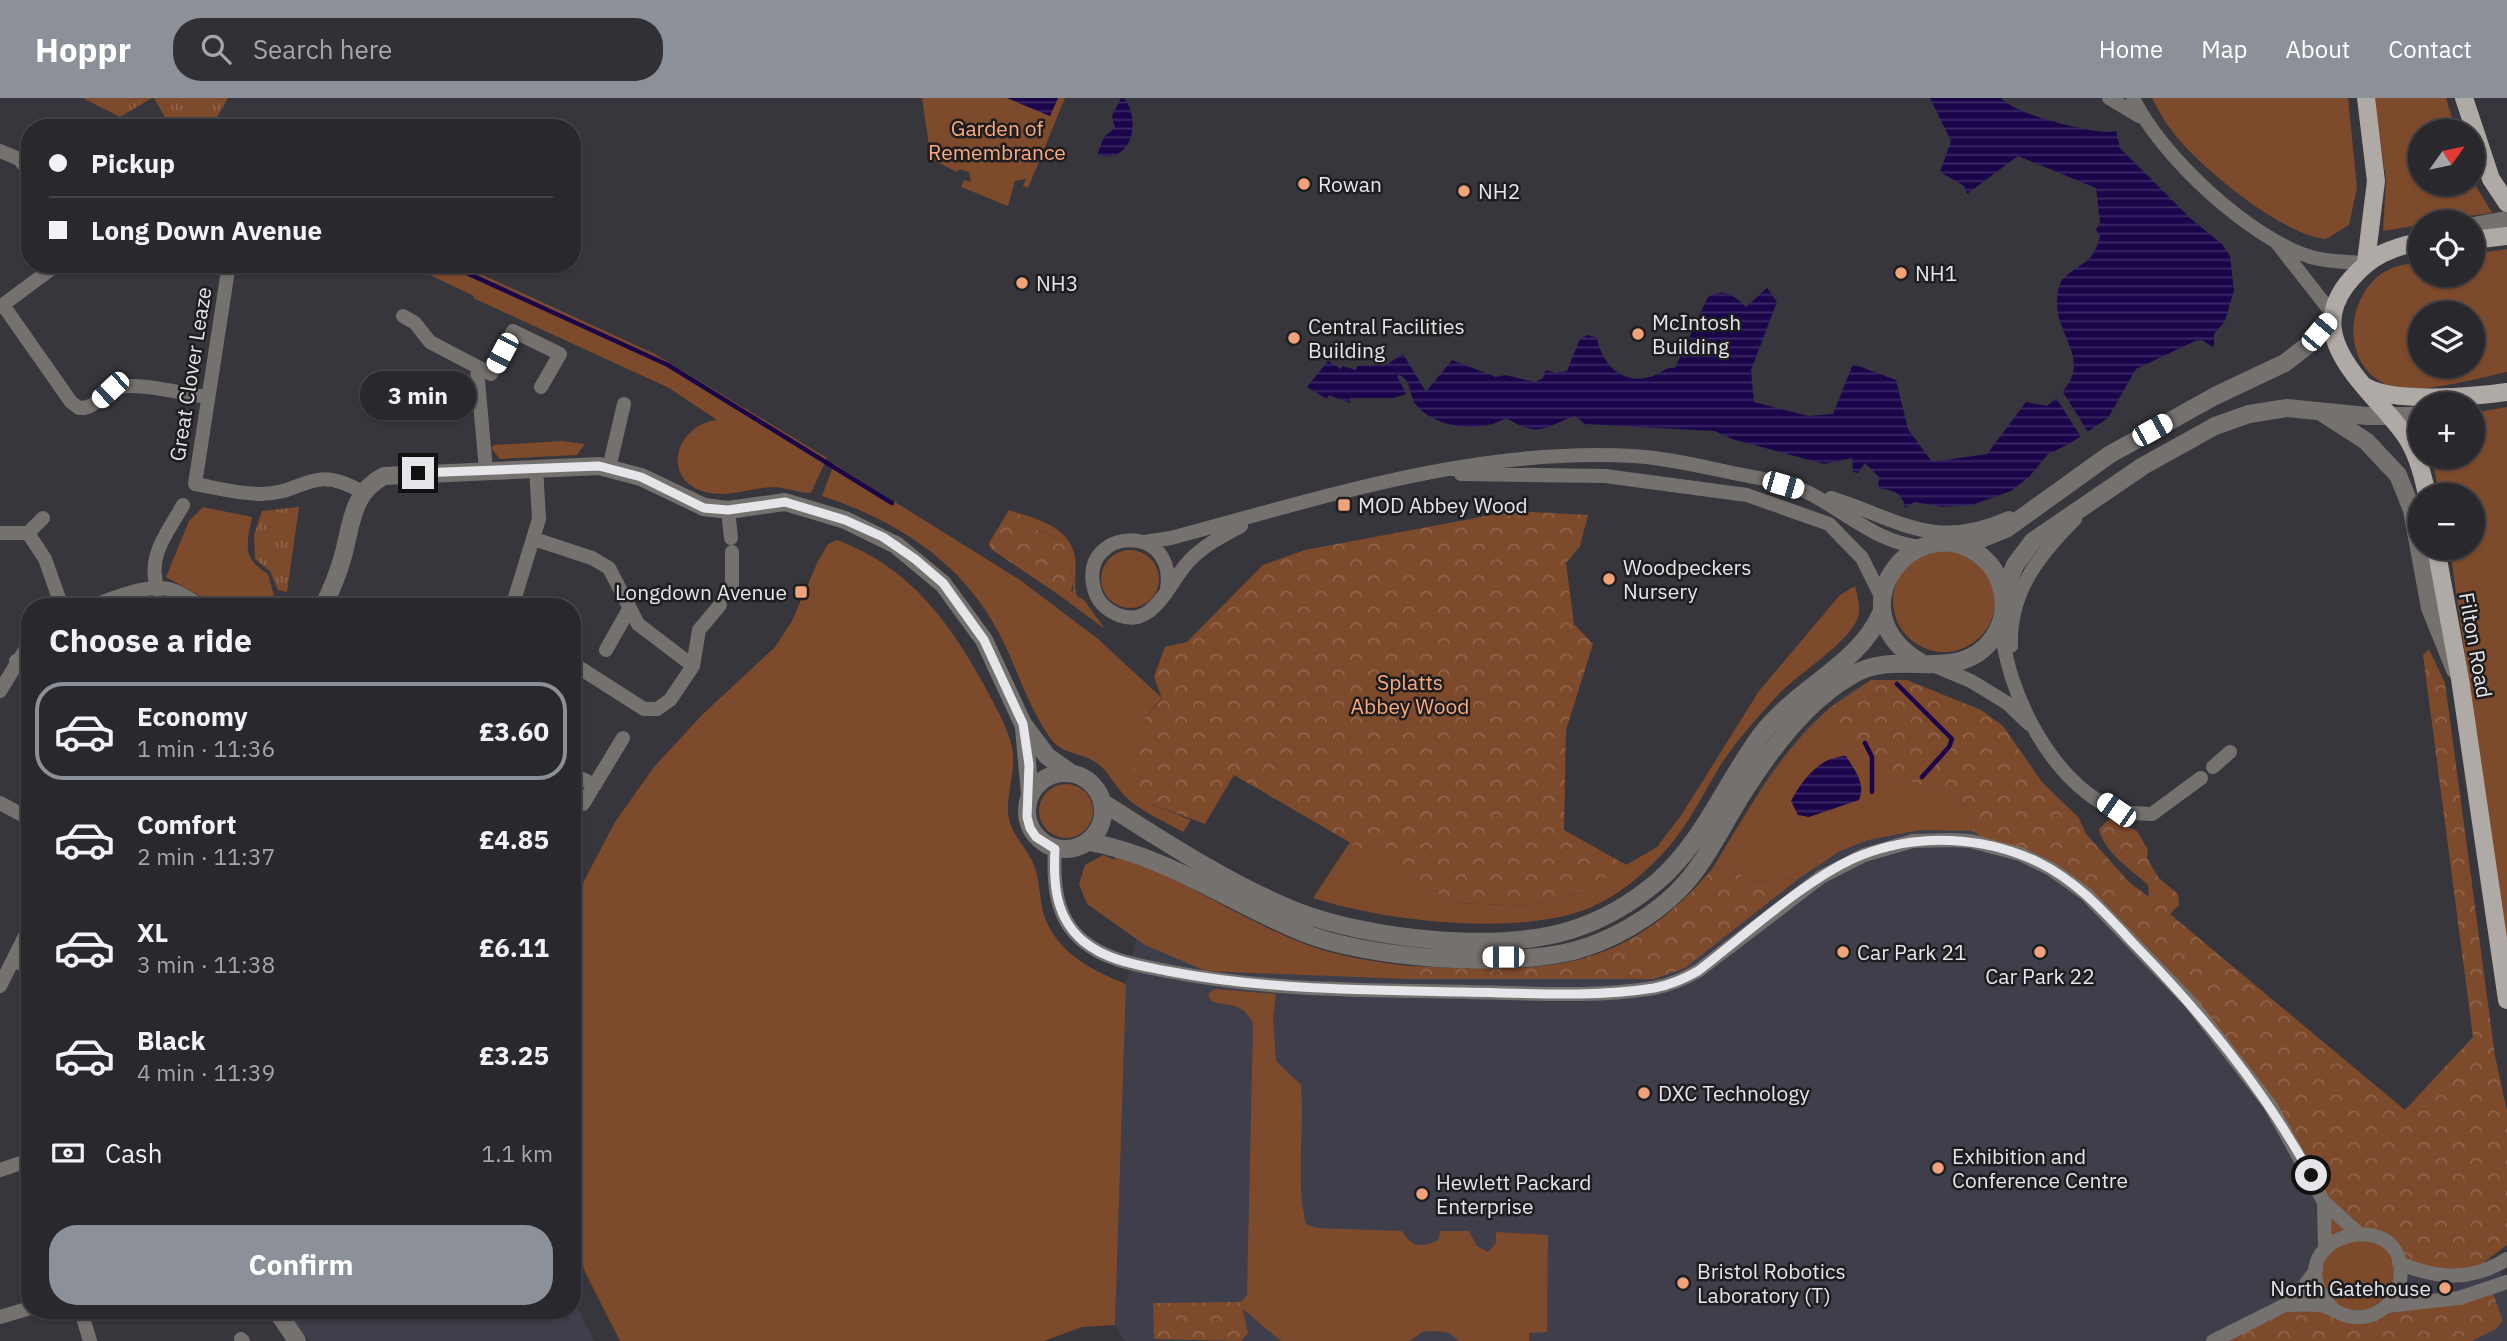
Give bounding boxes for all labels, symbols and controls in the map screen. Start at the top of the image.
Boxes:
search box [173,18,663,81]
text: Hoppr [35,28,131,71]
icon: search [197,30,235,68]
text: Search here [253,32,392,66]
text: Home [2099,33,2163,65]
text: Map [2201,33,2247,65]
text: About [2285,33,2350,65]
text: Contact [2388,33,2472,65]
park label: Garden of Remembrance [928,114,1066,166]
north arrow [2408,119,2485,196]
map controls [2408,119,2485,560]
text: Pickup [91,146,175,180]
place label: Rowan [1318,170,1382,198]
marker: Rowan [1296,176,1312,192]
place label: NH2 [1478,177,1520,205]
marker: NH2 [1456,183,1472,199]
button: locate [2408,210,2485,287]
text: Long Down Avenue [91,213,322,247]
place label: NH1 [1915,259,1957,287]
marker: NH1 [1893,265,1909,281]
place label: NH3 [1036,269,1078,297]
marker: NH3 [1014,275,1030,291]
street label: Great Clover Leaze [162,285,218,463]
button: layers [2408,301,2485,378]
place label: McIntosh Building [1652,308,1741,360]
car [2298,309,2341,355]
place label: Central Facilities Building [1308,312,1465,364]
marker: McIntosh Building [1630,326,1646,342]
car [483,330,522,376]
marker: Central Facilities Building [1286,330,1302,346]
car [88,368,133,412]
callout: 3 min [360,372,476,420]
text: 3 min [388,380,448,410]
button: + [2408,392,2485,469]
car [2129,411,2176,449]
route end [402,457,434,489]
car [1760,469,1807,501]
button: − [2408,483,2485,560]
place label: MOD Abbey Wood [1358,491,1528,519]
marker: MOD Abbey Wood [1336,497,1352,513]
place label: Woodpeckers Nursery [1623,553,1752,605]
marker: Woodpeckers Nursery [1601,571,1617,587]
place label: Longdown Avenue [615,578,787,606]
marker: Longdown Avenue [793,584,809,600]
street label: Filton Road [2453,590,2499,700]
text: Choose a ride [49,619,252,661]
park label: Splatts Abbey Wood [1351,668,1469,720]
text: Economy [137,699,248,733]
icon: car [53,700,116,763]
text: £3.60 [479,714,549,748]
text: 1 min · 11:36 [137,733,275,763]
car [2093,789,2140,831]
text: Comfort [137,807,236,841]
icon: car [53,808,116,871]
text: £4.85 [479,822,549,856]
text: 2 min · 11:37 [137,841,275,871]
text: XL [137,915,168,949]
icon: car [53,916,116,979]
text: £6.11 [479,930,549,964]
place label: Car Park 21 [1857,938,1967,966]
marker: Car Park 21 [1835,944,1851,960]
marker: Car Park 22 [2032,944,2048,960]
car [1483,947,1525,968]
text: 3 min · 11:38 [137,949,275,979]
place label: Car Park 22 [1985,962,2095,990]
text: Black [137,1023,205,1057]
icon: car [53,1024,116,1087]
text: £3.25 [479,1038,549,1072]
text: 4 min · 11:39 [137,1057,275,1087]
place label: DXC Technology [1658,1079,1810,1107]
marker: DXC Technology [1636,1085,1652,1101]
icon: cash [49,1134,87,1172]
text: Cash [105,1136,162,1170]
text: 1.1 km [482,1138,553,1168]
place label: Exhibition and Conference Centre [1952,1142,2128,1194]
route start [2295,1159,2327,1191]
marker: Exhibition and Conference Centre [1930,1160,1946,1176]
place label: Hewlett Packard Enterprise [1436,1168,1591,1220]
marker: Hewlett Packard Enterprise [1414,1186,1430,1202]
button: Confirm [49,1225,553,1305]
place label: Bristol Robotics Laboratory (T) [1697,1257,1846,1309]
place label: North Gatehouse [2270,1274,2431,1302]
marker: Bristol Robotics Laboratory (T) [1675,1275,1691,1291]
marker: North Gatehouse [2437,1280,2453,1296]

